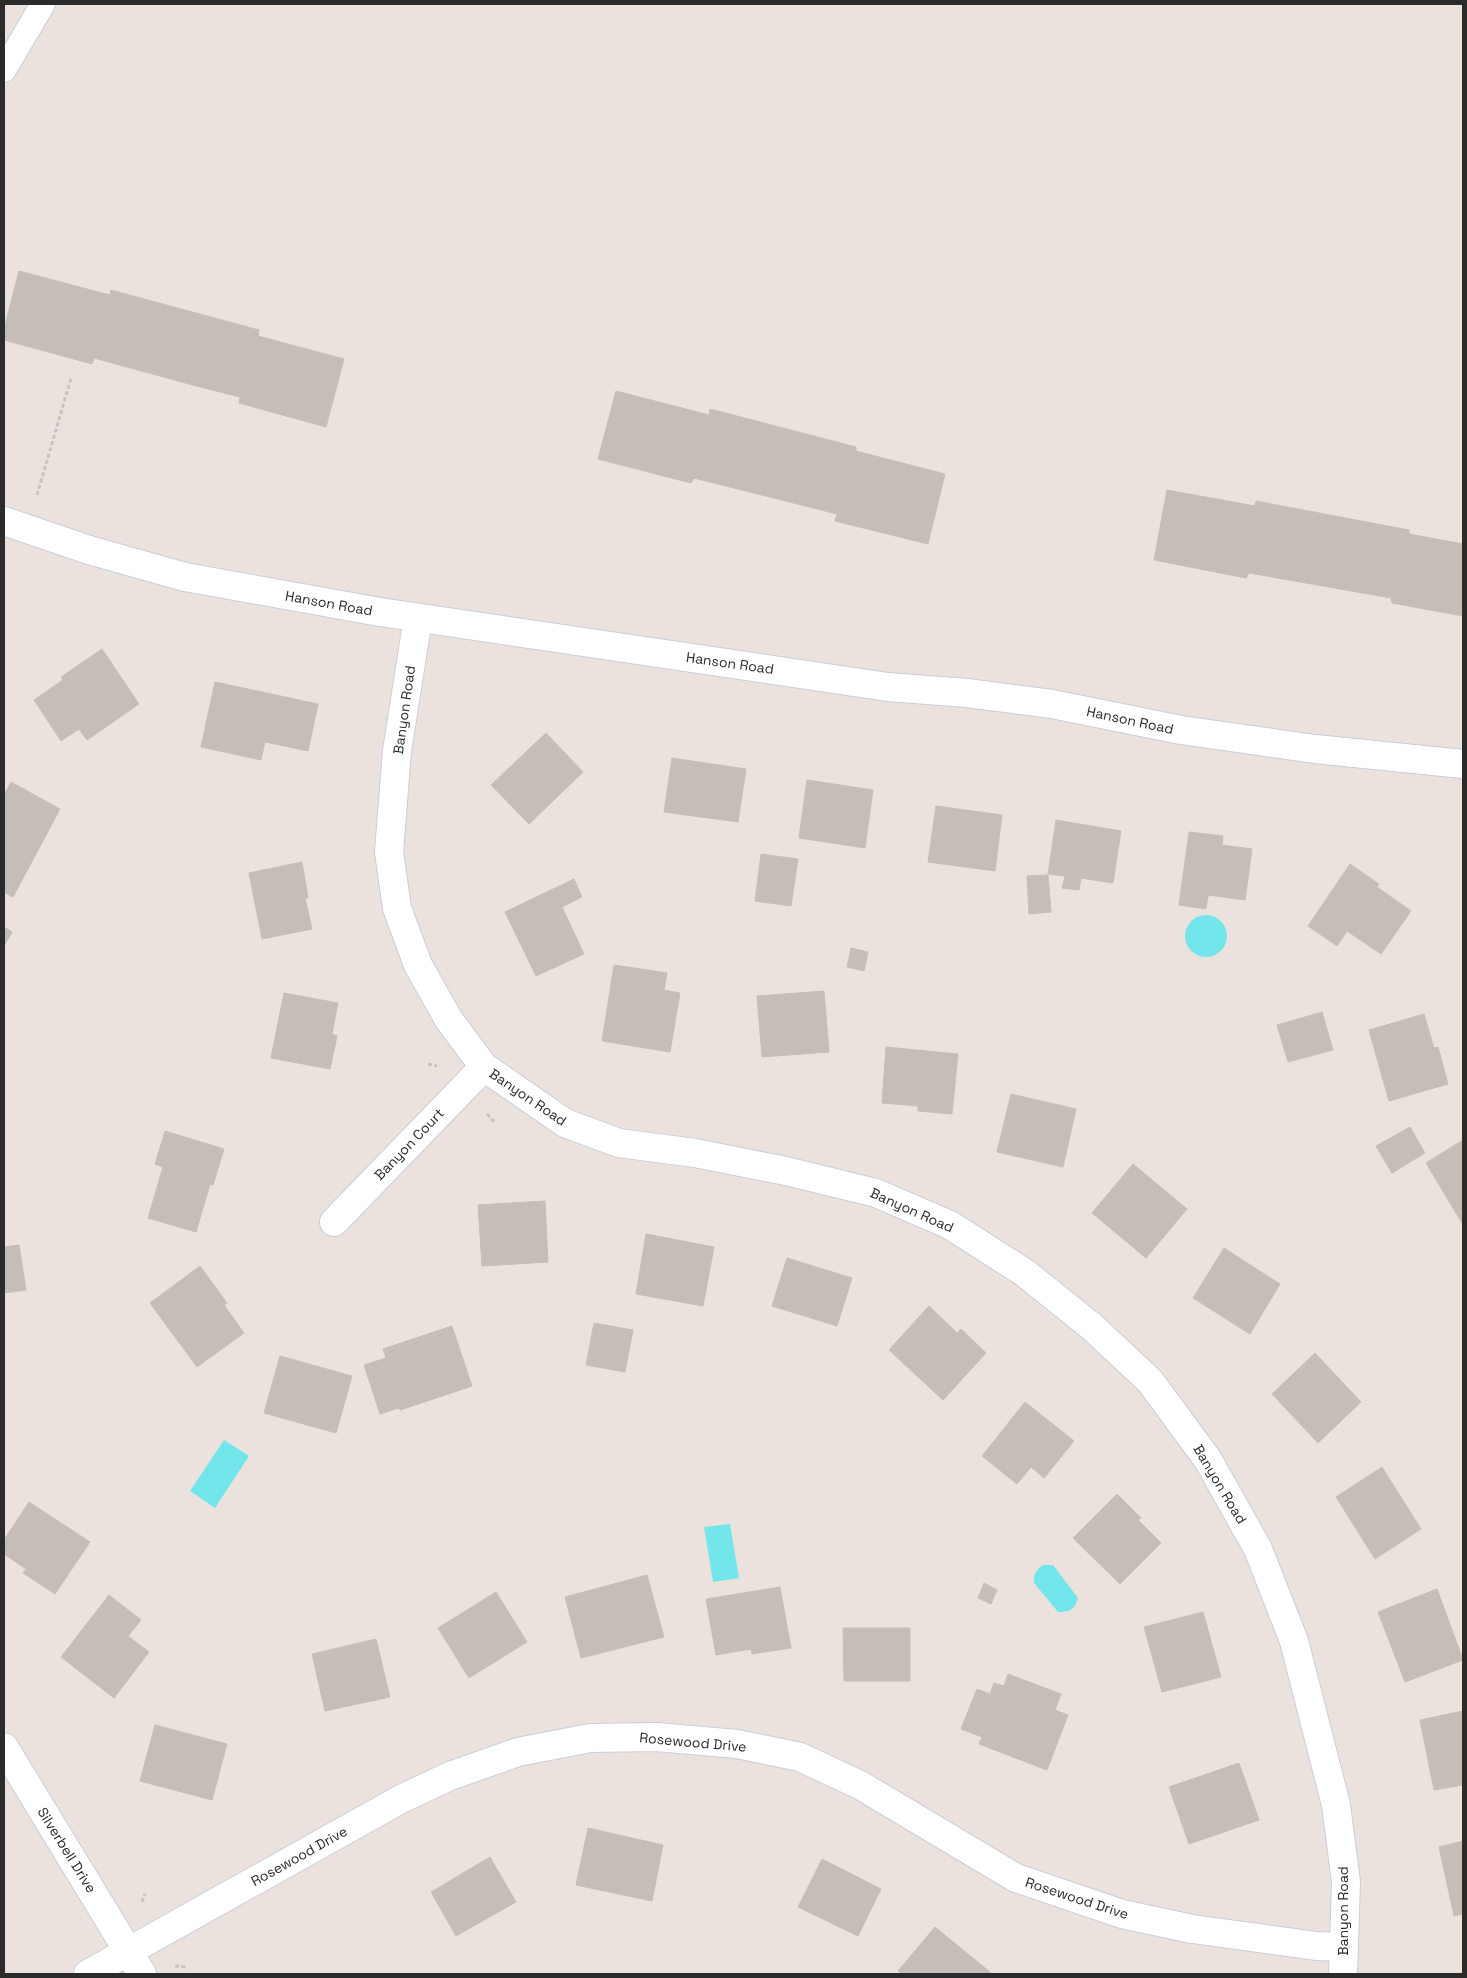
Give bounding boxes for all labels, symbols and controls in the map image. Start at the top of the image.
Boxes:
street label: Hanson Road [284,586,374,620]
street label: Hanson Road [685,648,775,678]
street label: Banyon Road [389,664,419,756]
street label: Hanson Road [1085,702,1175,738]
street label: Banyon Road [486,1065,570,1129]
street label: Banyon Court [370,1104,448,1184]
street label: Banyon Road [867,1184,957,1236]
street label: Banyon Road [1189,1441,1251,1527]
street label: Rosewood Drive [639,1728,747,1756]
street label: Silverbell Drive [34,1804,100,1896]
street label: Rosewood Drive [248,1822,350,1890]
street label: Banyon Road [1334,1866,1352,1956]
street label: Rosewood Drive [1023,1873,1131,1923]

